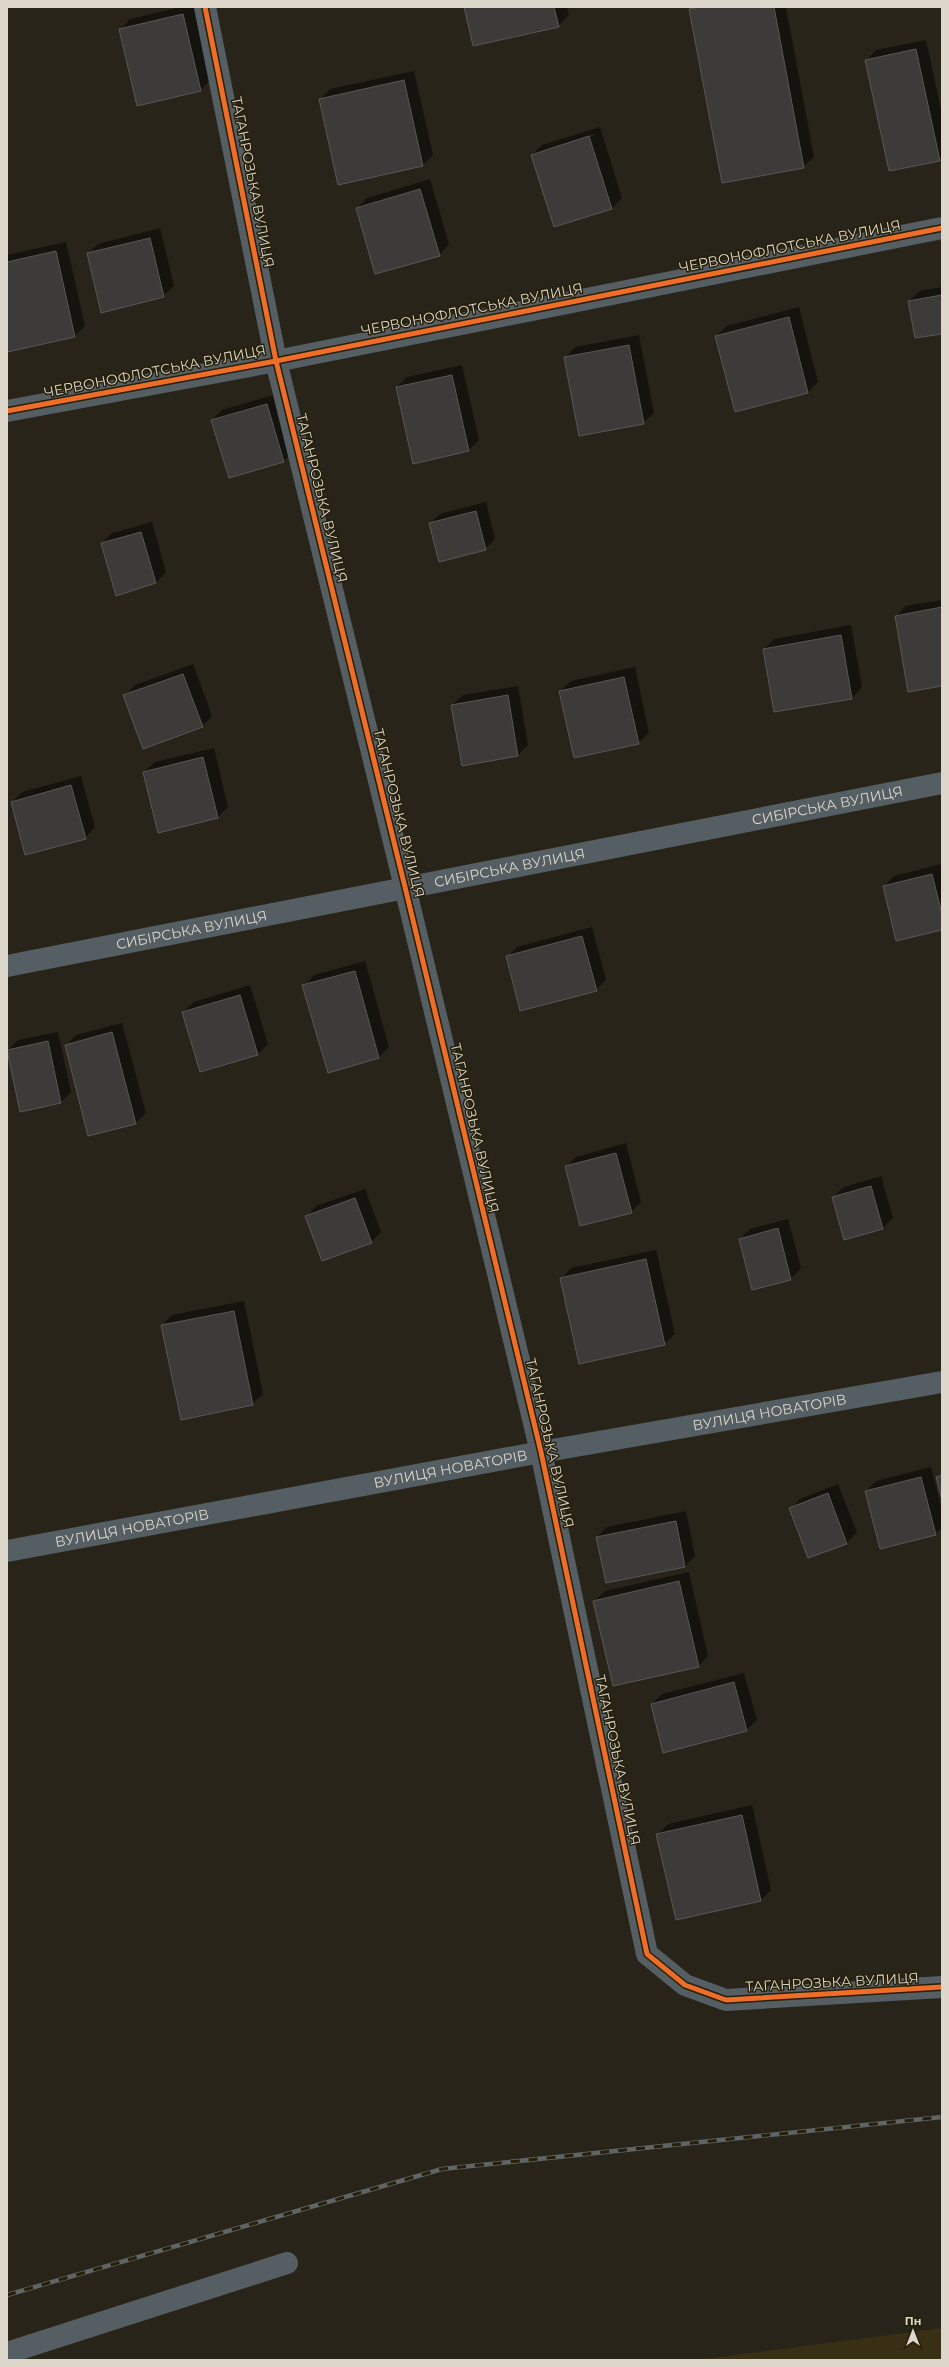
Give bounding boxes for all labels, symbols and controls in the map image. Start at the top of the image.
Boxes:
street label: ТАГАНРОЗЬКА ВУЛИЦЯ [228,95,278,269]
street label: ЧЕРВОНОФЛОТСЬКА ВУЛИЦЯ [678,216,902,276]
street label: ЧЕРВОНОФЛОТСЬКА ВУЛИЦЯ [360,279,584,339]
street label: ЧЕРВОНОФЛОТСЬКА ВУЛИЦЯ [43,341,267,401]
street label: ТАГАНРОЗЬКА ВУЛИЦЯ [292,412,352,584]
street label: ТАГАНРОЗЬКА ВУЛИЦЯ [369,727,429,899]
street label: СИБІРСЬКА ВУЛИЦЯ [750,782,904,829]
street label: СИБІРСЬКА ВУЛИЦЯ [432,844,586,891]
street label: СИБІРСЬКА ВУЛИЦЯ [114,906,269,953]
street label: ТАГАНРОЗЬКА ВУЛИЦЯ [447,1041,503,1215]
street label: ТАГАНРОЗЬКА ВУЛИЦЯ [522,1356,578,1530]
street label: ВУЛИЦЯ НОВАТОРІВ [691,1390,848,1434]
street label: ВУЛИЦЯ НОВАТОРІВ [372,1446,529,1492]
street label: ВУЛИЦЯ НОВАТОРІВ [54,1505,210,1551]
street label: ТАГАНРОЗЬКА ВУЛИЦЯ [591,1673,645,1847]
street label: ТАГАНРОЗЬКА ВУЛИЦЯ [745,1968,919,1996]
north arrow [893,2311,933,2351]
text: Пн [905,2314,921,2328]

